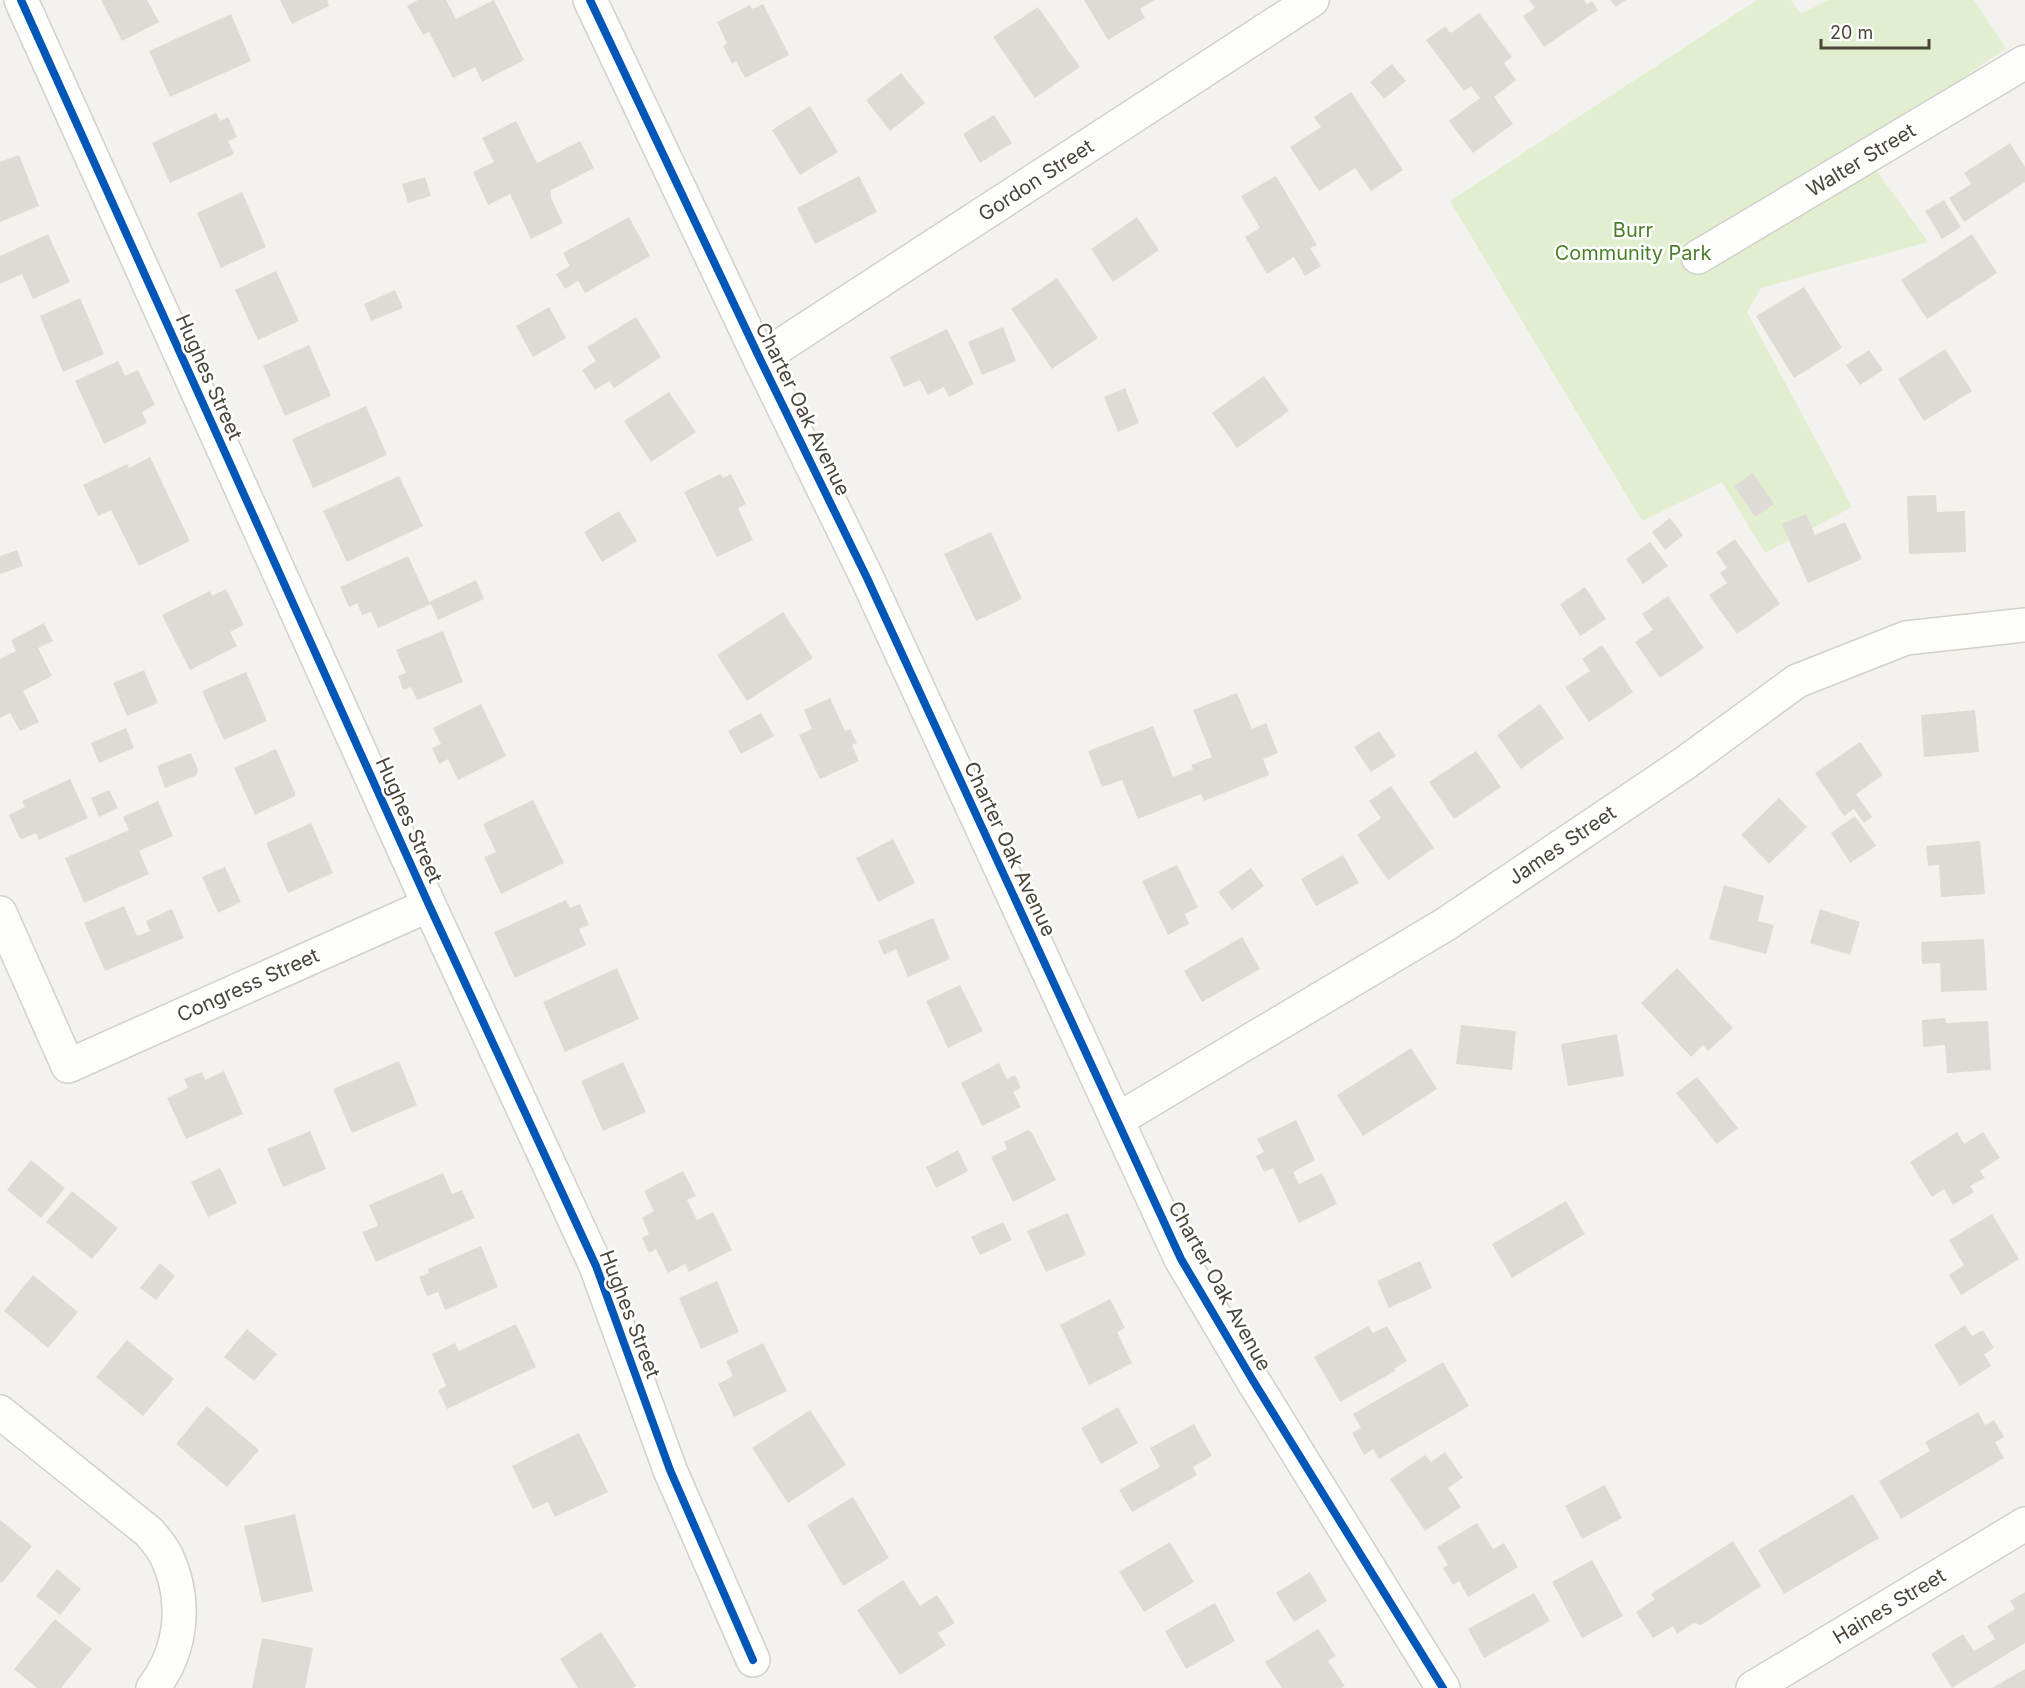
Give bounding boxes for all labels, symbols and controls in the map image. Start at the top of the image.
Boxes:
scale bar [1821,12,1929,50]
text: 20 m [1830,22,1873,43]
street label: Walter Street [1802,118,1920,202]
street label: Gordon Street [974,134,1098,226]
park label: Burr Community Park [1555,218,1711,265]
street label: Hughes Street [171,310,248,444]
street label: Charter Oak Avenue [751,318,855,500]
street label: Hughes Street [371,753,448,887]
street label: Charter Oak Avenue [959,758,1061,940]
street label: James Street [1504,800,1621,890]
street label: Congress Street [173,943,323,1027]
street label: Charter Oak Avenue [1163,1197,1277,1375]
street label: Hughes Street [595,1247,666,1382]
street label: Haines Street [1828,1563,1950,1649]

